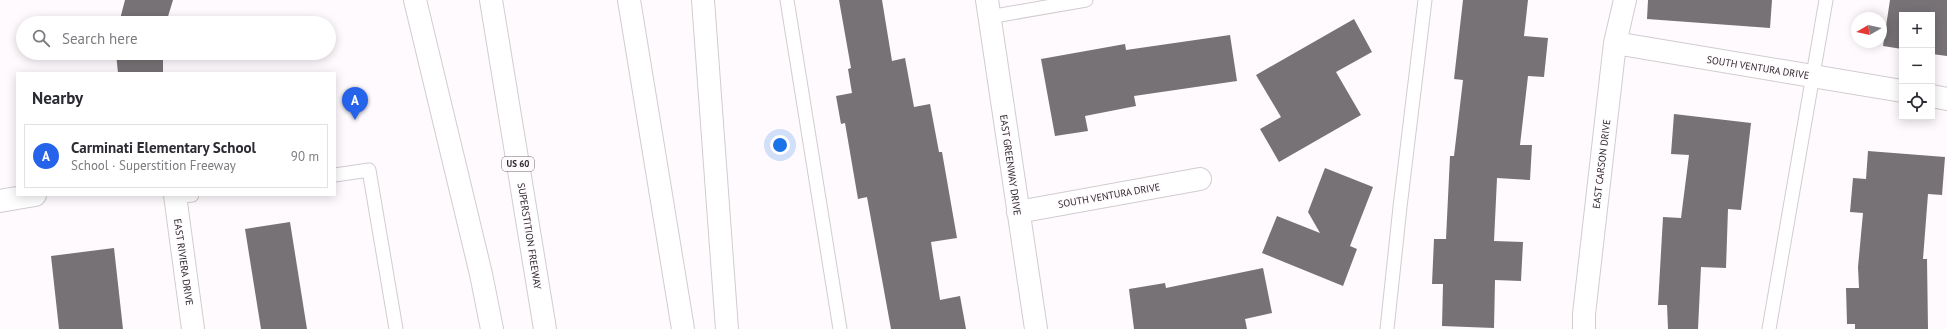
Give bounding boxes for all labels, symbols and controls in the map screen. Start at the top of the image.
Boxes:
north arrow [1851,12,1887,48]
map controls [1899,12,1935,120]
button: + [1899,12,1935,48]
search box [16,16,336,60]
icon: search [30,27,52,49]
text: Search here [62,29,138,48]
button: − [1899,48,1935,84]
street label: SOUTH VENTURA DRIVE [1706,53,1810,82]
button: locate [1899,84,1935,120]
text: Nearby [32,87,83,109]
pin: A [342,87,368,120]
street label: EAST GREENWAY DRIVE [997,114,1024,216]
street label: EAST CARSON DRIVE [1590,119,1613,209]
your location [770,135,790,155]
text: Carminati Elementary School [71,138,256,157]
text: A [42,148,50,165]
text: 90 m [291,148,319,165]
text: School · Superstition Freeway [71,157,236,174]
road number: US 60 [502,157,534,171]
street label: SOUTH VENTURA DRIVE [1057,180,1161,211]
street label: SUPERSTITION FREEWAY [515,182,544,291]
street label: EAST RIVIERA DRIVE [171,218,196,306]

